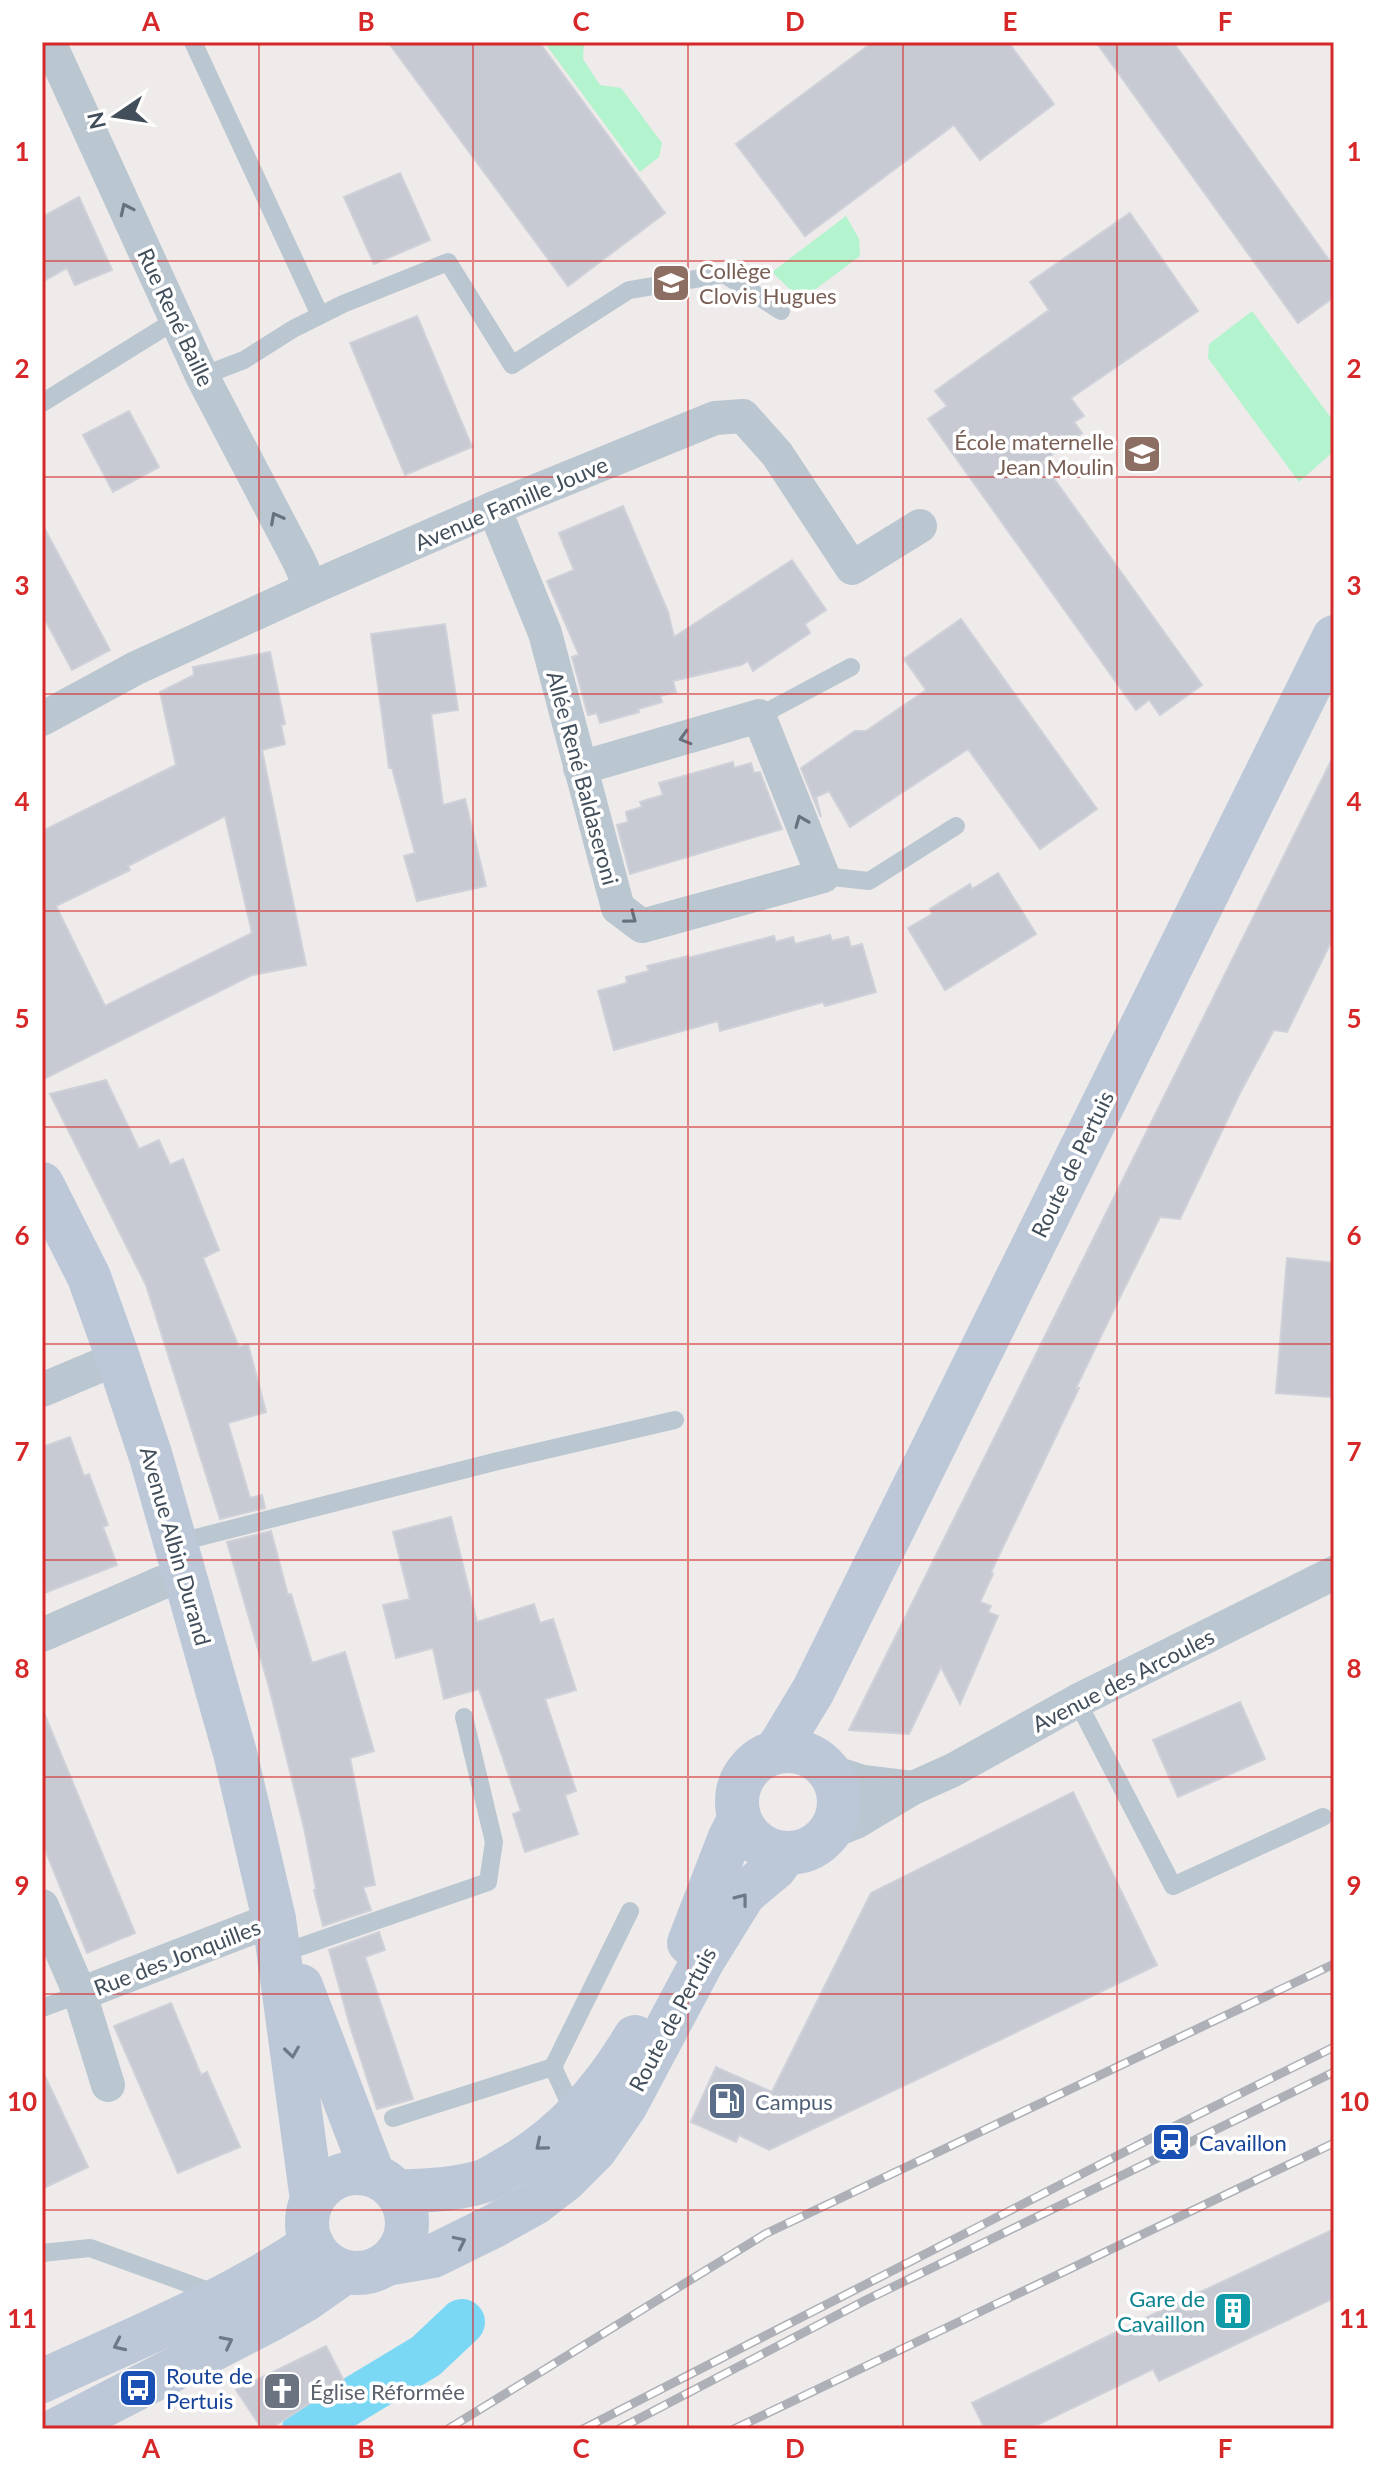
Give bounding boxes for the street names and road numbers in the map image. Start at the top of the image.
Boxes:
street label: Rue René Baille [132,244,220,390]
street label: Avenue Famille Jouve [410,450,612,556]
street label: Allée René Baldaseroni [541,668,625,888]
street label: Route de Pertuis [1025,1086,1119,1242]
street label: Avenue Albin Durand [135,1444,217,1648]
street label: Avenue des Arcoules [1027,1622,1219,1738]
street label: Rue des Jonquilles [90,1913,264,2001]
street label: Route de Pertuis [623,1942,721,2096]

